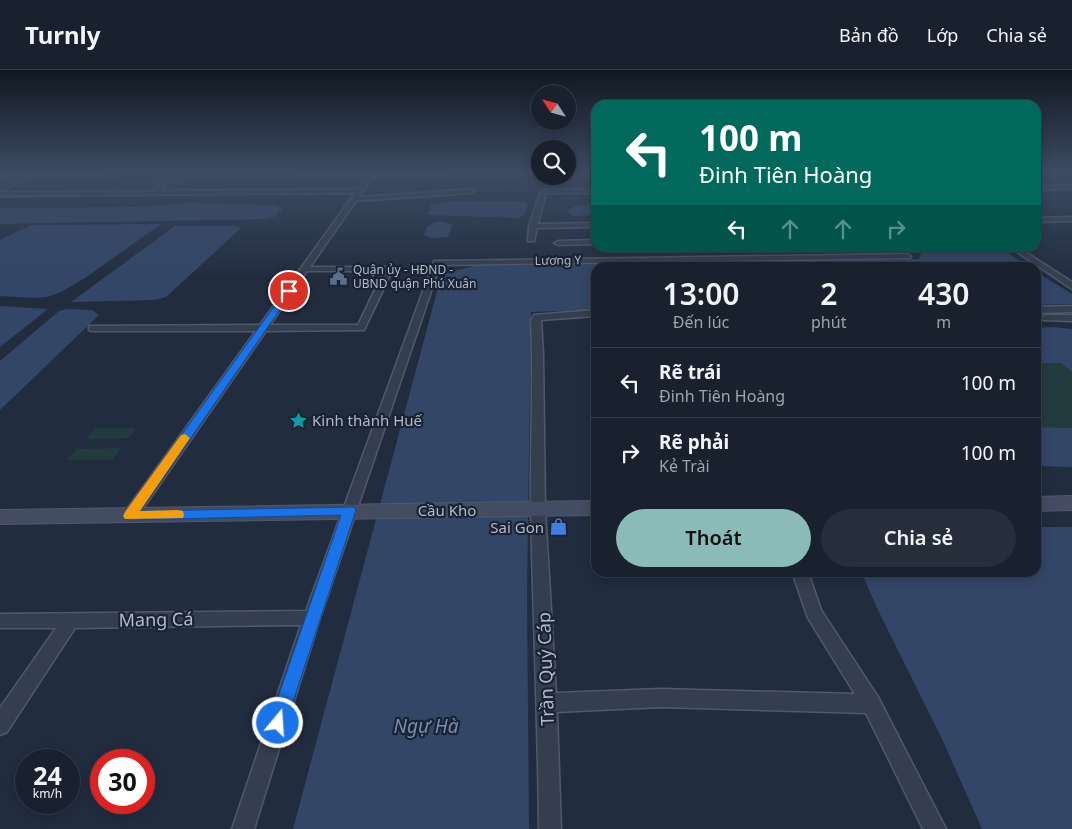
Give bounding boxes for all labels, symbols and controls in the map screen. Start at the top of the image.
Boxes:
text: Turnly [25,18,100,51]
text: Bản đồ [839,23,899,47]
text: Lớp [927,23,958,47]
text: Chia sẻ [986,23,1047,47]
north arrow [531,85,576,130]
map controls [531,85,576,185]
text: 100 m [699,114,802,161]
icon: left [616,120,681,185]
button: search [531,140,576,185]
text: Đinh Tiên Hoàng [699,159,872,189]
icon: left [723,215,751,243]
icon: ahead [776,215,804,243]
icon: ahead [829,215,857,243]
icon: right [882,215,910,243]
street label: Lương Y [535,251,582,269]
place label: Quận ủy - HĐND - UBND quận Phú Xuân [353,261,476,292]
public building icon: Quận ủy - HĐND - UBND quận Phú Xuân [329,266,349,286]
pin [268,270,310,312]
text: 13:00 [663,273,739,314]
text: 2 [820,273,837,314]
text: 430 [918,273,969,314]
icon: arrive [275,277,303,305]
text: Đến lúc [673,311,729,333]
text: phút [811,311,846,333]
text: m [936,311,951,333]
text: Rẽ trái [659,359,721,385]
icon: left [616,369,644,397]
text: 100 m [961,370,1016,396]
text: Đinh Tiên Hoàng [659,385,785,407]
place icon: Kinh thành Huế [288,410,308,430]
place label: Kinh thành Huế [312,410,423,430]
text: Rẽ phải [659,429,729,455]
icon: right [616,439,644,467]
text: 100 m [961,440,1016,466]
text: Kẻ Trài [659,455,710,477]
street label: Cầu Kho [418,500,476,520]
button: Thoát [616,509,811,567]
button: Chia sẻ [821,509,1016,567]
place label: Sai Gon [490,517,544,537]
shop icon: Sai Gon [548,517,568,537]
street label: Mang Cá [118,606,194,632]
street label: Trần Quý Cáp [531,612,559,726]
position arrow [251,696,303,748]
water label: Ngự Hà [394,713,459,739]
speed limit sign: 30 [90,749,155,814]
text: 24 [33,758,62,792]
text: km/h [33,785,62,802]

